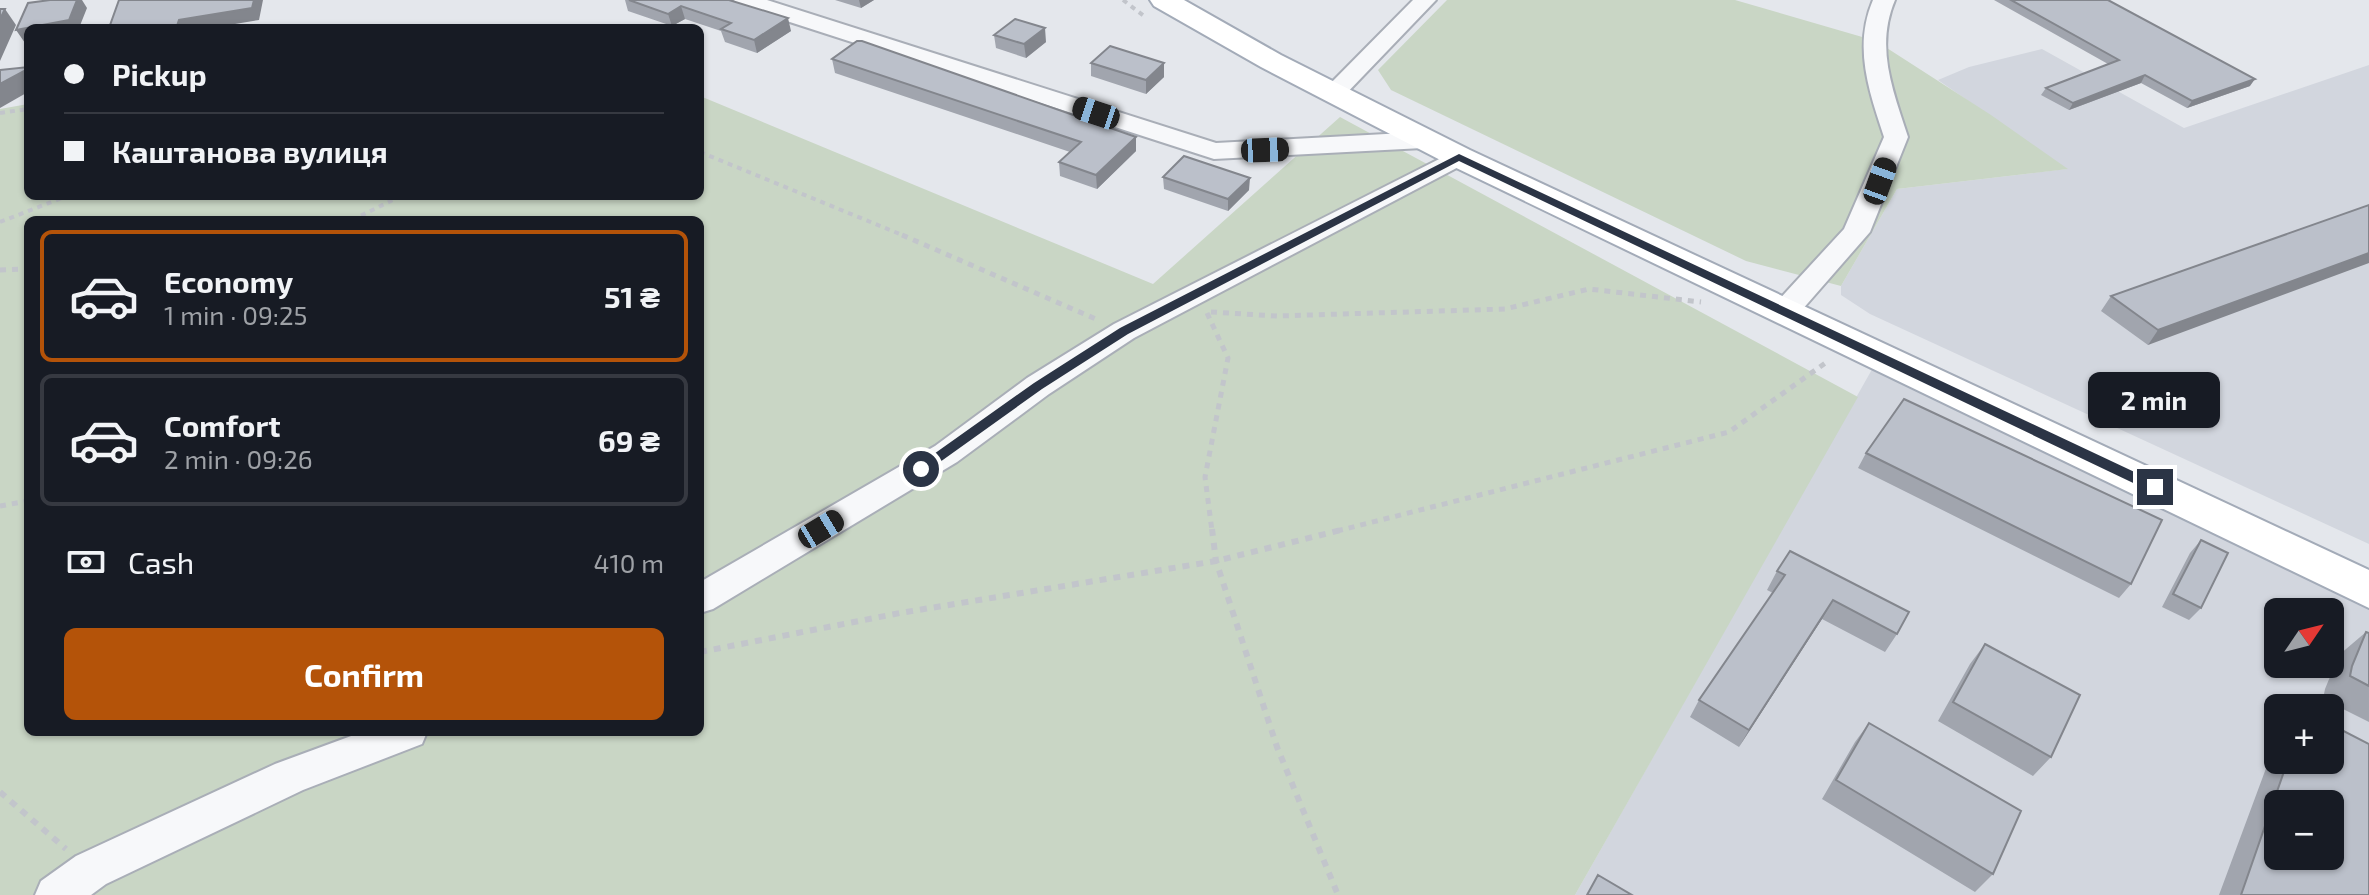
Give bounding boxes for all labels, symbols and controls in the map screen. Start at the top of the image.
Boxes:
text: Pickup [112,56,207,92]
car [1069,94,1123,132]
text: Каштанова вулиця [112,133,388,169]
car [1241,137,1289,163]
car [1861,154,1899,208]
icon: car [68,260,140,332]
text: Economy [164,263,293,299]
text: 51 ₴ [604,278,660,314]
text: 1 min · 09:25 [164,299,307,330]
callout: 2 min [2089,371,2221,427]
text: 2 min [2121,384,2187,415]
icon: car [68,404,140,476]
text: Comfort [164,407,281,443]
text: 69 ₴ [598,422,660,458]
text: 2 min · 09:26 [164,443,313,474]
route start [903,451,939,487]
route end [2137,469,2173,505]
car [794,506,848,552]
icon: cash [64,540,108,584]
text: Cash [128,544,194,580]
text: 410 m [593,547,664,578]
north arrow [2264,598,2344,678]
map controls [2264,598,2344,870]
button: Confirm [64,628,664,720]
button: + [2264,694,2344,774]
button: − [2264,790,2344,870]

